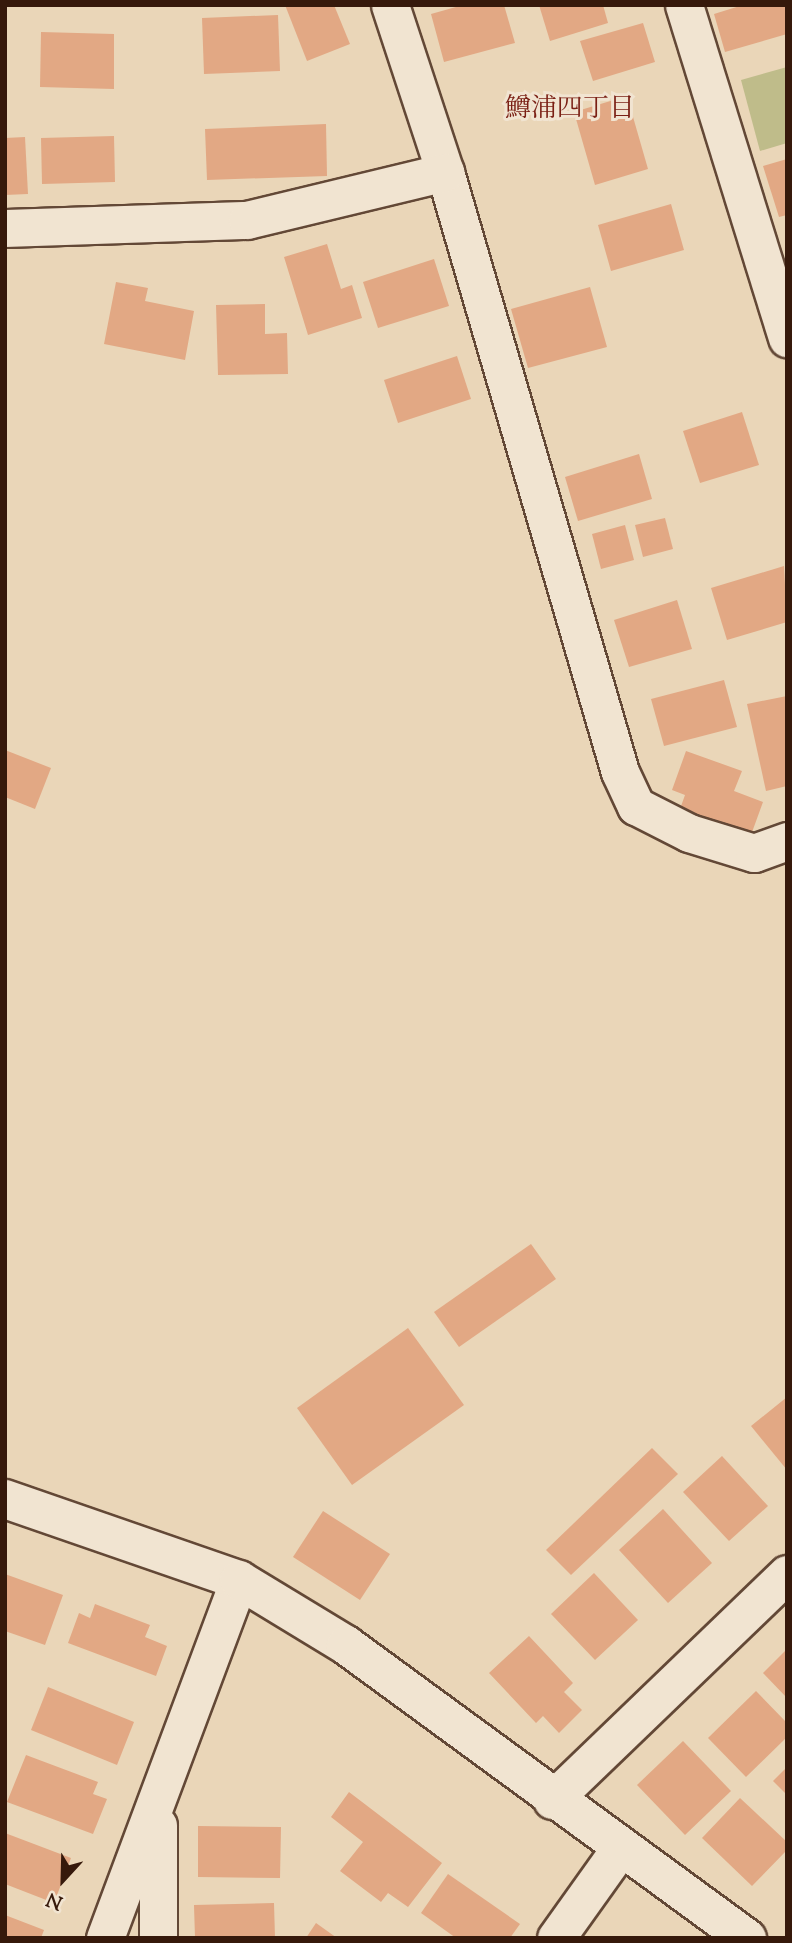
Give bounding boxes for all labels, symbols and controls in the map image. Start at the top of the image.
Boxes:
district label: 鱒浦四丁目 [505,94,635,126]
north arrow [28,1845,98,1915]
text: N [43,1885,67,1915]

